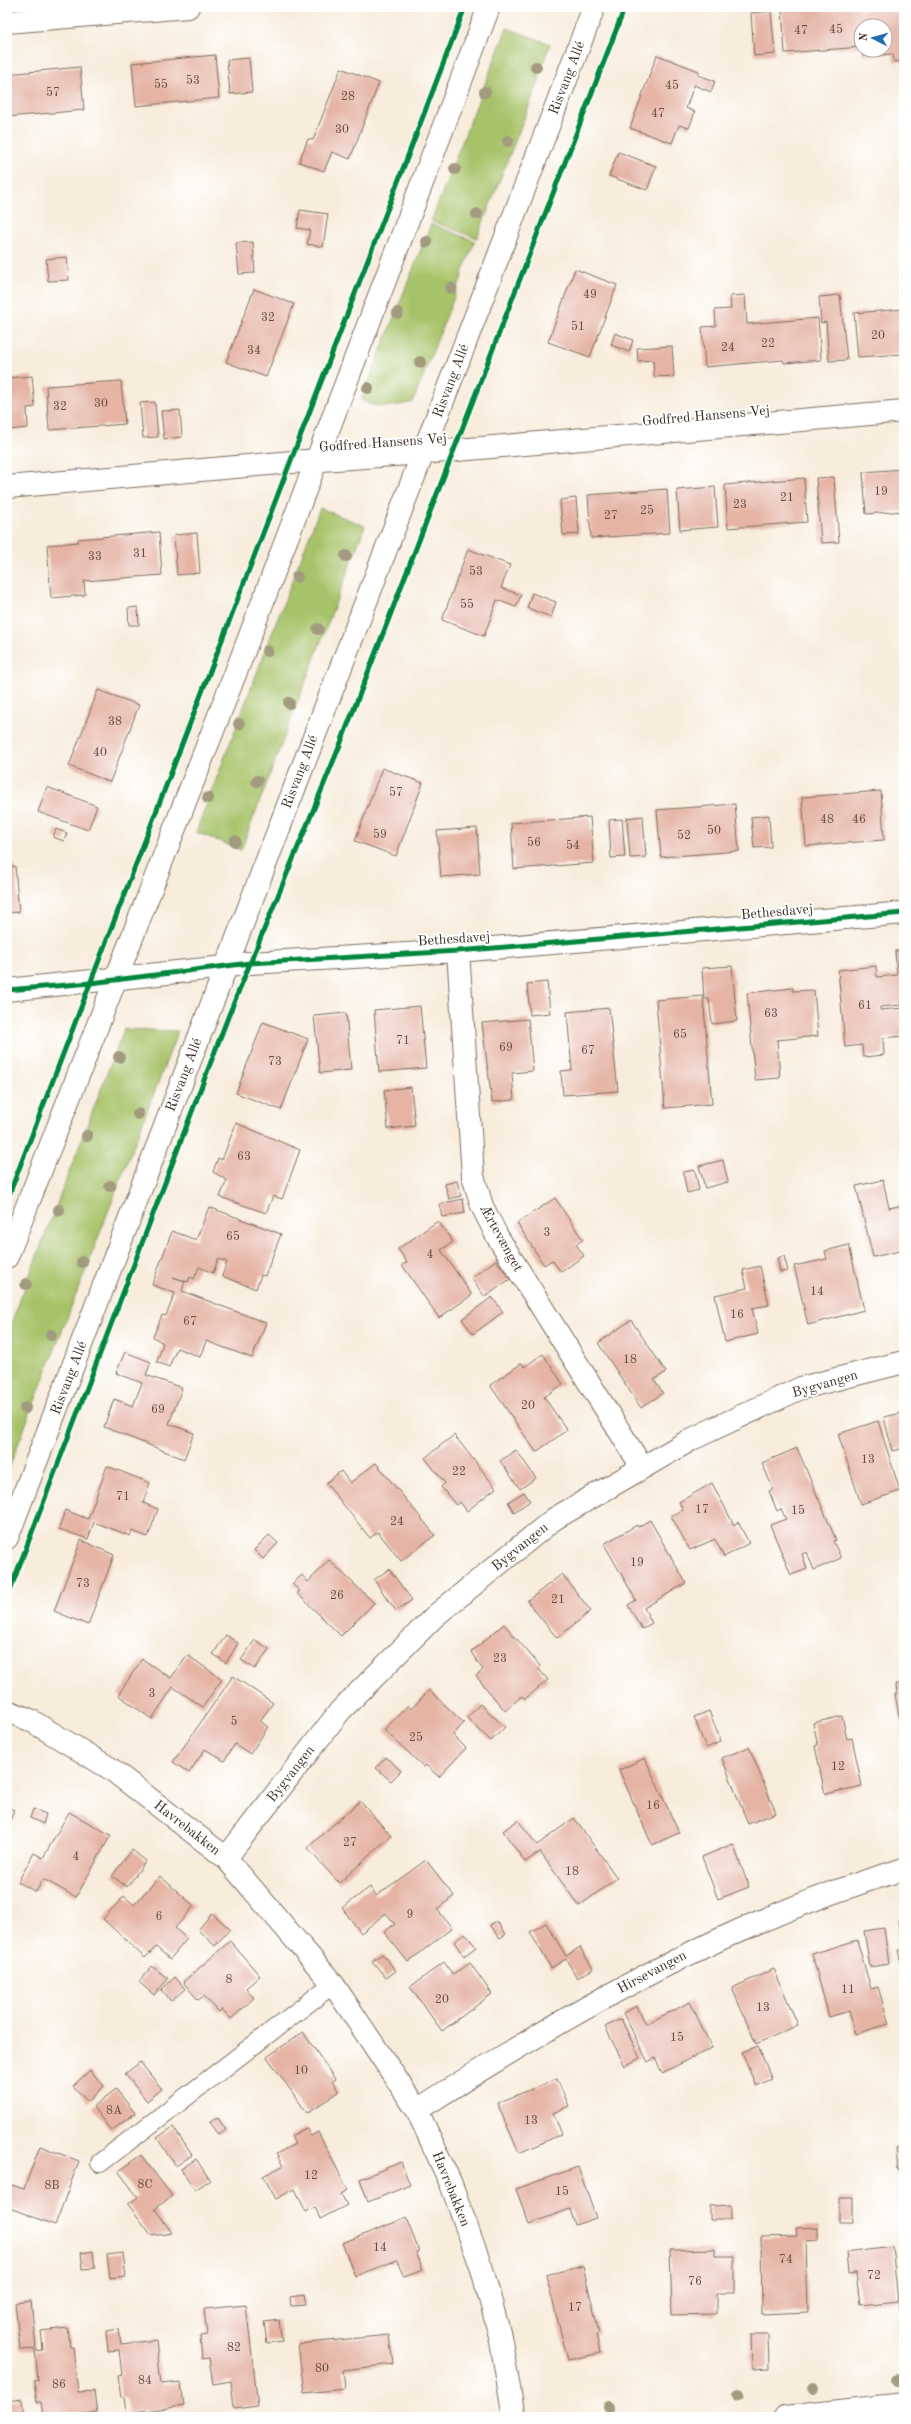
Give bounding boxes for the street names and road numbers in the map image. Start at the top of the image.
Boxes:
street label: Risvang Allé [547,39,587,117]
street label: Risvang Allé [431,342,471,420]
street label: Godfred Hansens Vej [641,403,771,429]
street label: Godfred Hansens Vej [319,432,447,454]
street label: Risvang Allé [280,733,320,811]
street label: Bethesdavej [740,902,814,922]
street label: Bethesdavej [417,929,491,949]
street label: Risvang Allé [164,1036,204,1114]
street label: Ærtevænget [477,1202,525,1274]
street label: Risvang Allé [49,1339,89,1417]
street label: Bygvangen [791,1368,860,1400]
street label: Bygvangen [489,1520,551,1574]
street label: Bygvangen [265,1743,318,1805]
street label: Havrebakken [151,1798,223,1858]
street label: Hirsevangen [615,1948,689,1996]
street label: Havrebakken [430,2149,473,2229]

